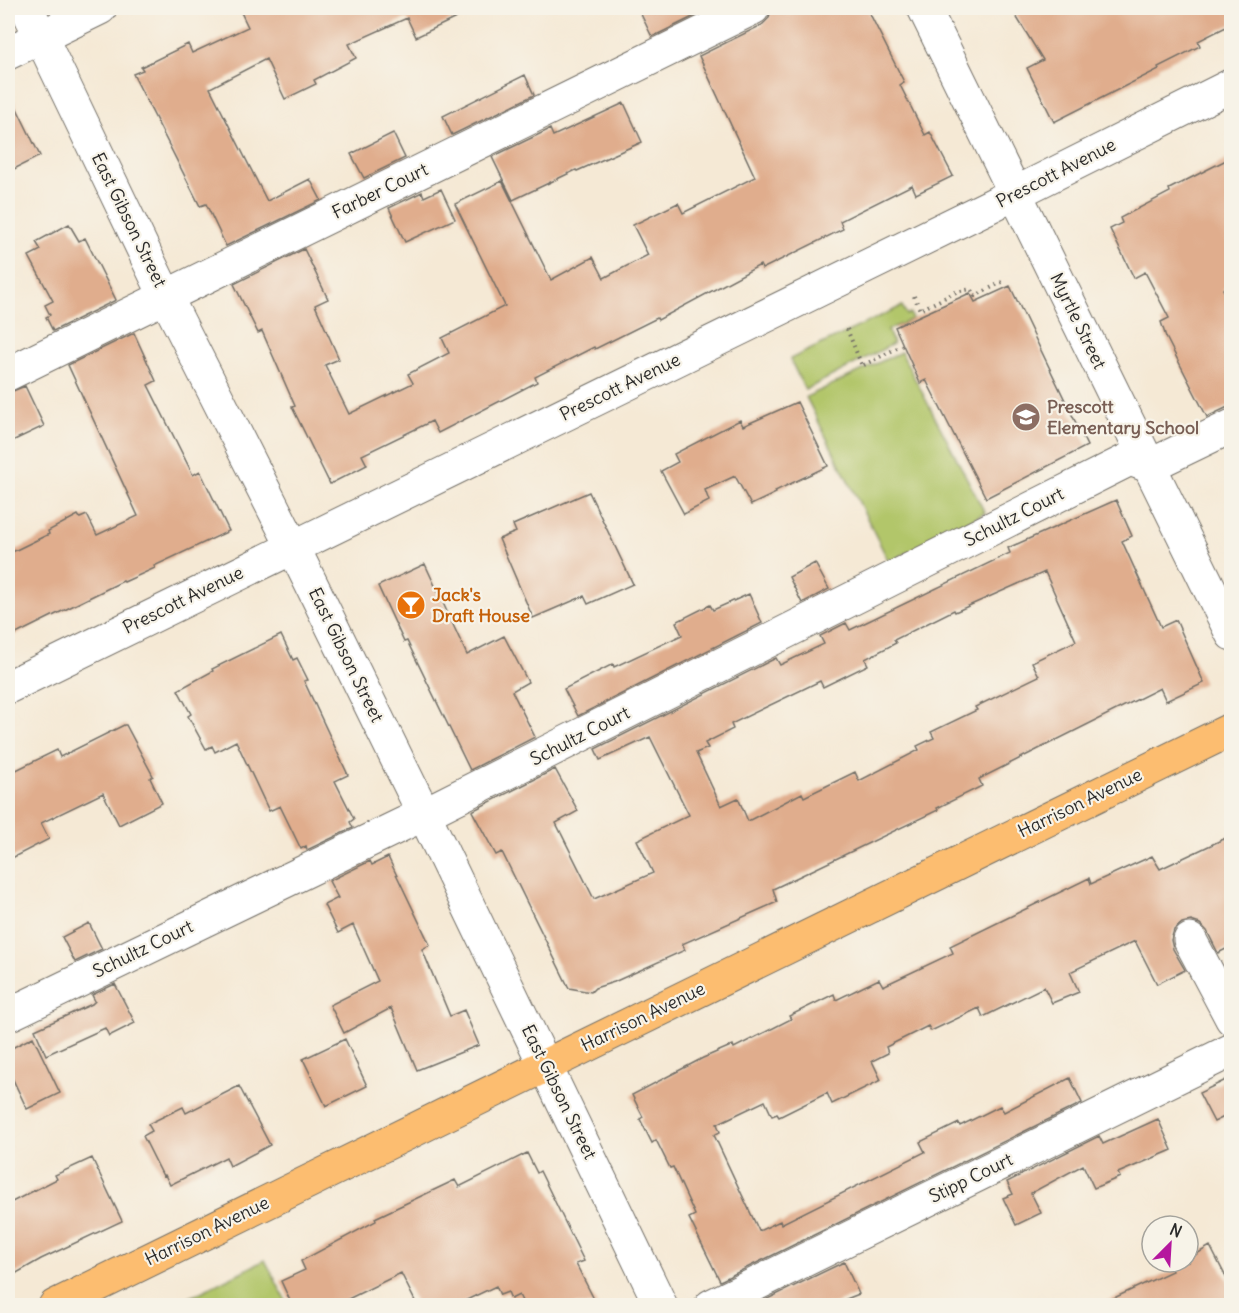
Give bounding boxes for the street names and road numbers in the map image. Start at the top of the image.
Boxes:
street label: Prescott Avenue [992,133,1119,213]
street label: East Gibson Street [87,149,172,291]
street label: Farber Court [328,157,432,224]
street label: Myrtle Street [1045,269,1112,373]
street label: Prescott Avenue [556,347,684,426]
street label: Schultz Court [960,482,1067,551]
street label: Prescott Avenue [119,560,247,639]
street label: East Gibson Street [304,584,389,726]
street label: Schultz Court [526,701,633,770]
street label: Harrison Avenue [1014,763,1146,843]
street label: Schultz Court [89,914,197,983]
street label: Harrison Avenue [577,977,709,1057]
street label: East Gibson Street [517,1021,602,1163]
street label: Stipp Court [925,1147,1016,1208]
street label: Harrison Avenue [141,1191,273,1271]

